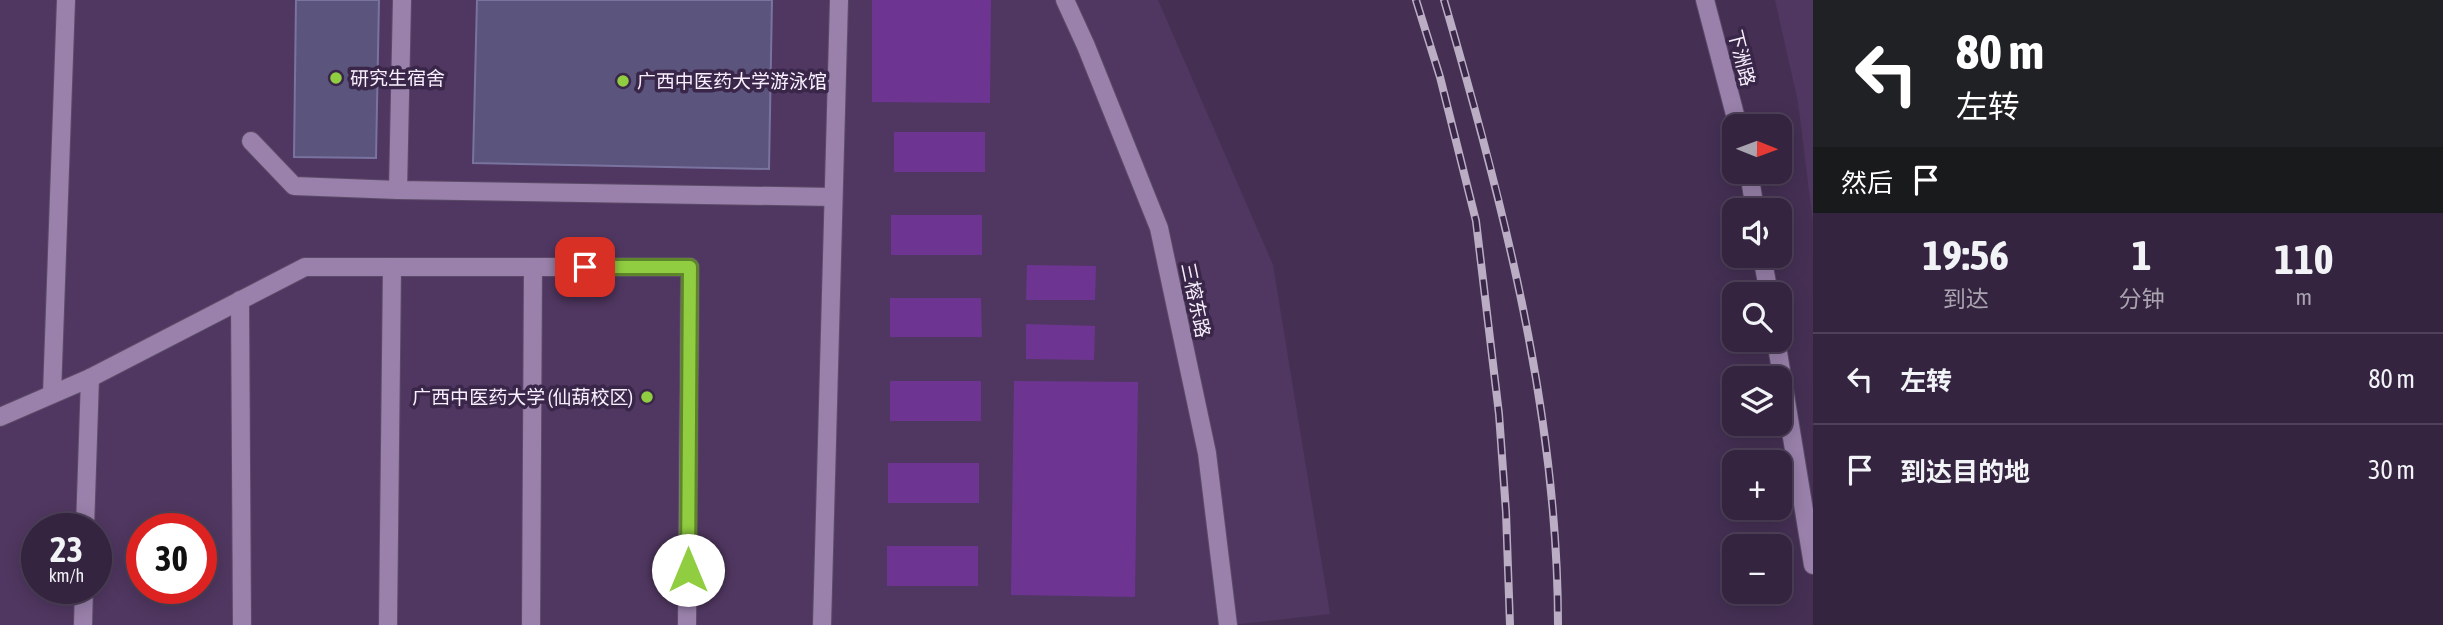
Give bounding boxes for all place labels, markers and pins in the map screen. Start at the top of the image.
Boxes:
place label: 研究生宿舍 [350,67,445,89]
marker: 研究生宿舍 [328,70,344,86]
place label: 广西中医药大学游泳馆 [637,70,827,92]
marker: 广西中医药大学游泳馆 [615,73,631,89]
pin [555,237,615,297]
place label: 广西中医药大学 (仙葫校区) [412,386,633,408]
marker: 广西中医药大学 (仙葫校区) [639,389,655,405]

